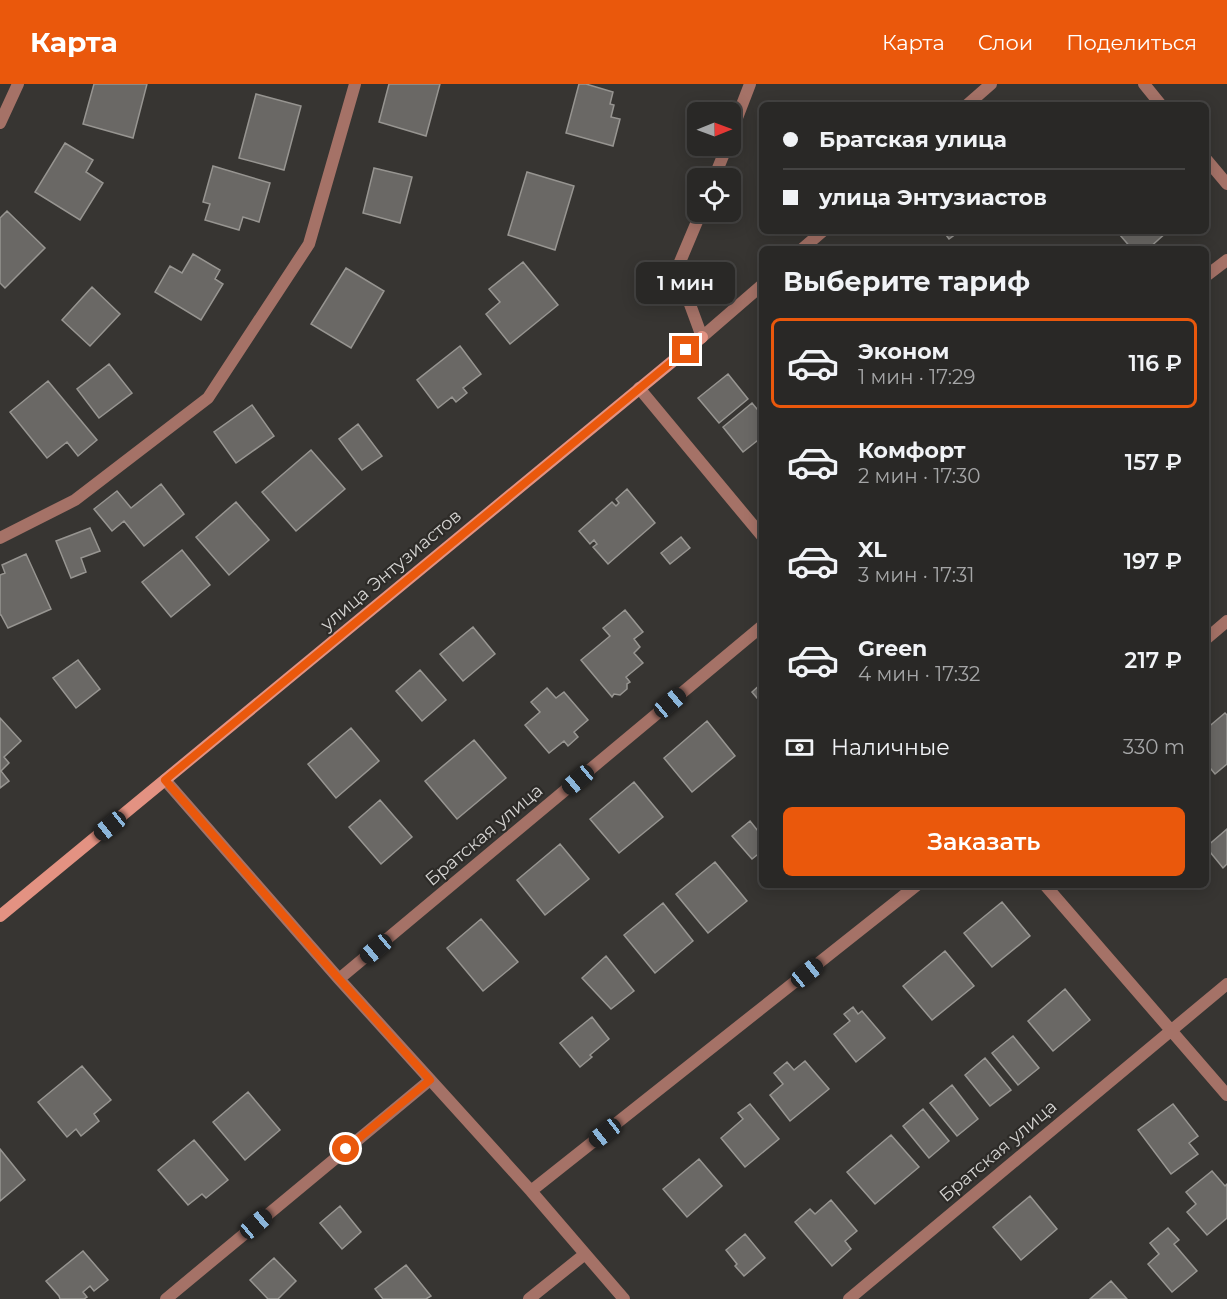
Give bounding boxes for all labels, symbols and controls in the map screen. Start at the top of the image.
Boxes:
text: Карта [30,25,118,59]
text: Карта [882,30,945,55]
text: Слои [978,30,1033,55]
text: Поделиться [1066,30,1197,55]
north arrow [687,102,741,156]
map controls [687,102,741,222]
text: Братская улица [819,126,1007,153]
button: locate [687,168,741,222]
text: улица Энтузиастов [819,184,1047,211]
callout: 1 мин [636,263,736,305]
text: Выберите тариф [783,265,1030,298]
text: 1 мин [657,271,714,295]
route end [672,336,699,363]
icon: car [786,336,840,390]
text: Эконом [858,338,949,365]
text: 116 ₽ [1129,350,1182,377]
text: 1 мин · 17:29 [858,365,975,389]
icon: car [786,435,840,489]
text: Комфорт [858,437,966,464]
text: 157 ₽ [1125,449,1182,476]
text: 2 мин · 17:30 [858,464,981,488]
street label: улица Энтузиастов [315,505,466,636]
icon: car [786,534,840,588]
text: XL [858,536,887,563]
text: 197 ₽ [1124,548,1182,575]
text: 3 мин · 17:31 [858,563,974,587]
icon: car [786,633,840,687]
text: Green [858,635,927,662]
text: 217 ₽ [1125,647,1182,674]
text: 4 мин · 17:32 [858,662,980,686]
car [650,685,690,721]
icon: cash [783,731,816,764]
text: Наличные [831,734,950,761]
text: 330 m [1123,735,1185,759]
car [558,762,598,798]
street label: Братская улица [421,779,547,891]
button: Заказать [783,807,1185,876]
car [90,808,130,844]
car [356,931,396,967]
car [787,955,827,991]
street label: Братская улица [935,1095,1061,1207]
car [585,1115,625,1151]
route start [332,1135,359,1162]
car [236,1206,276,1242]

